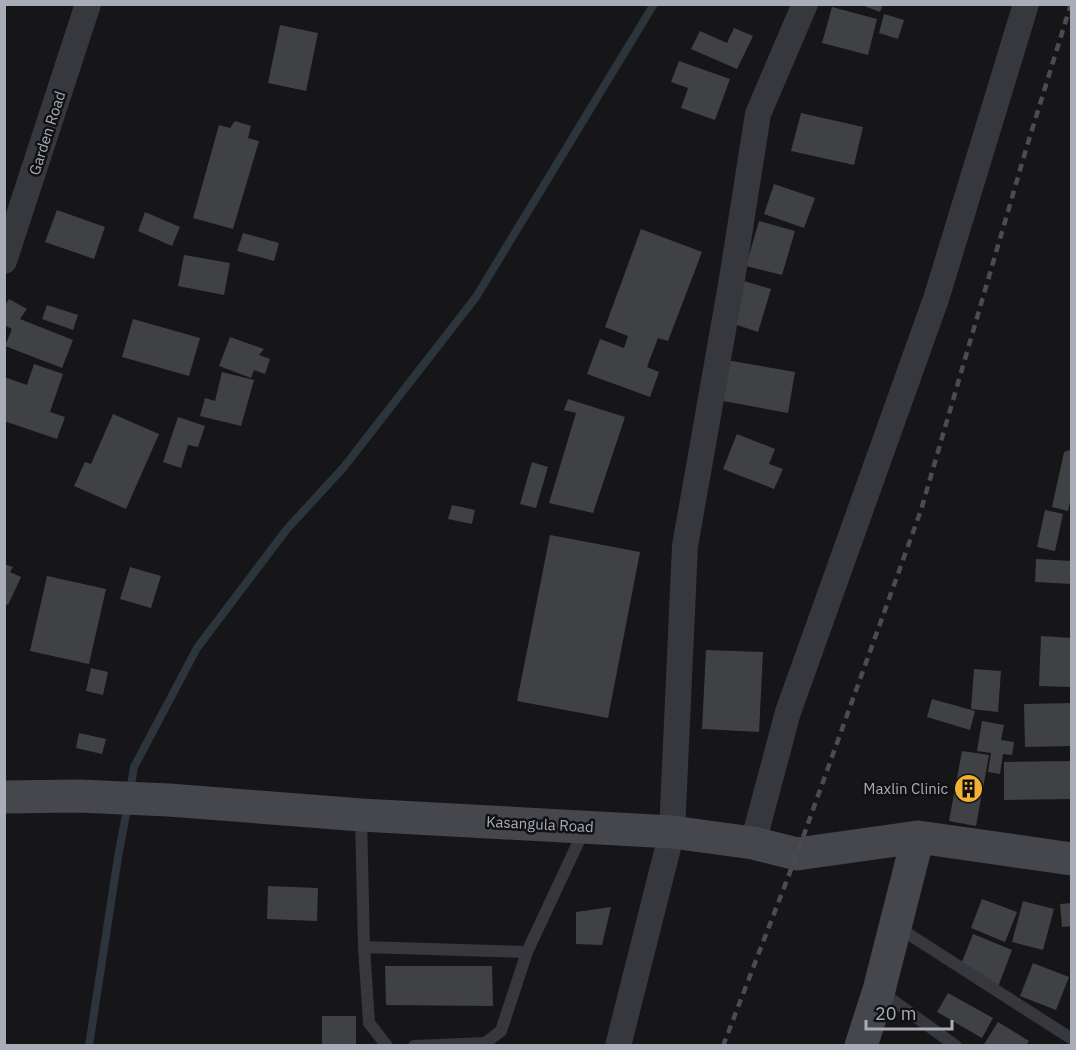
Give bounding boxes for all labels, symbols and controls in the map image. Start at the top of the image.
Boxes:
street label: Garden Road [24,89,70,177]
building icon: Maxlin Clinic [953,772,985,804]
place label: Maxlin Clinic [863,779,948,798]
street label: Kasangula Road [486,812,594,836]
scale bar [866,993,952,1031]
text: 20 m [875,1002,917,1025]

